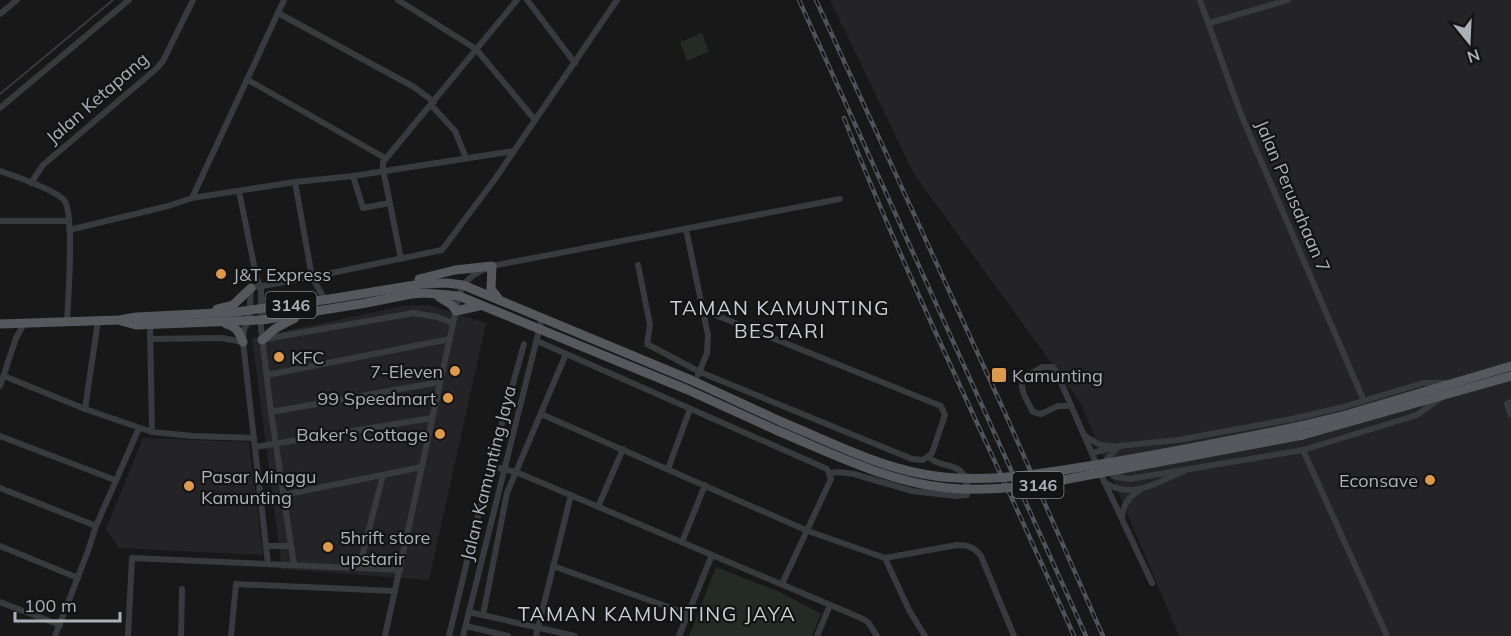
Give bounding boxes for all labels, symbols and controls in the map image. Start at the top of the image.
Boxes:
north arrow [1439,12,1499,72]
text: N [1465,45,1482,68]
street label: Jalan Ketapang [41,47,153,149]
street label: Jalan Perusahaan 7 [1251,116,1335,276]
place label: J&T Express [233,263,331,286]
marker: J&T Express [214,267,228,281]
road number: 3146 [266,292,316,318]
district label: TAMAN KAMUNTING BESTARI [670,295,890,343]
place label: KFC [291,346,325,369]
marker: KFC [272,350,286,364]
place label: 7-Eleven [370,360,443,383]
marker: 7-Eleven [448,364,462,378]
place label: Kamunting [1012,364,1103,387]
marker: Kamunting [990,366,1008,384]
street label: Jalan Kamunting Jaya [455,383,521,563]
place label: 99 Speedmart [317,387,436,410]
marker: 99 Speedmart [441,391,455,405]
place label: Baker's Cottage [296,423,428,446]
marker: Baker's Cottage [433,427,447,441]
place label: Pasar Minggu Kamunting [201,465,316,509]
place label: Econsave [1339,469,1418,492]
road number: 3146 [1012,472,1064,498]
marker: Econsave [1423,473,1437,487]
marker: Pasar Minggu Kamunting [182,479,196,493]
place label: 5hrift store upstarir [340,526,430,570]
marker: 5hrift store upstarir [321,540,335,554]
scale bar [15,585,120,623]
text: 100 m [24,594,77,617]
district label: TAMAN KAMUNTING JAYA [518,601,796,626]

